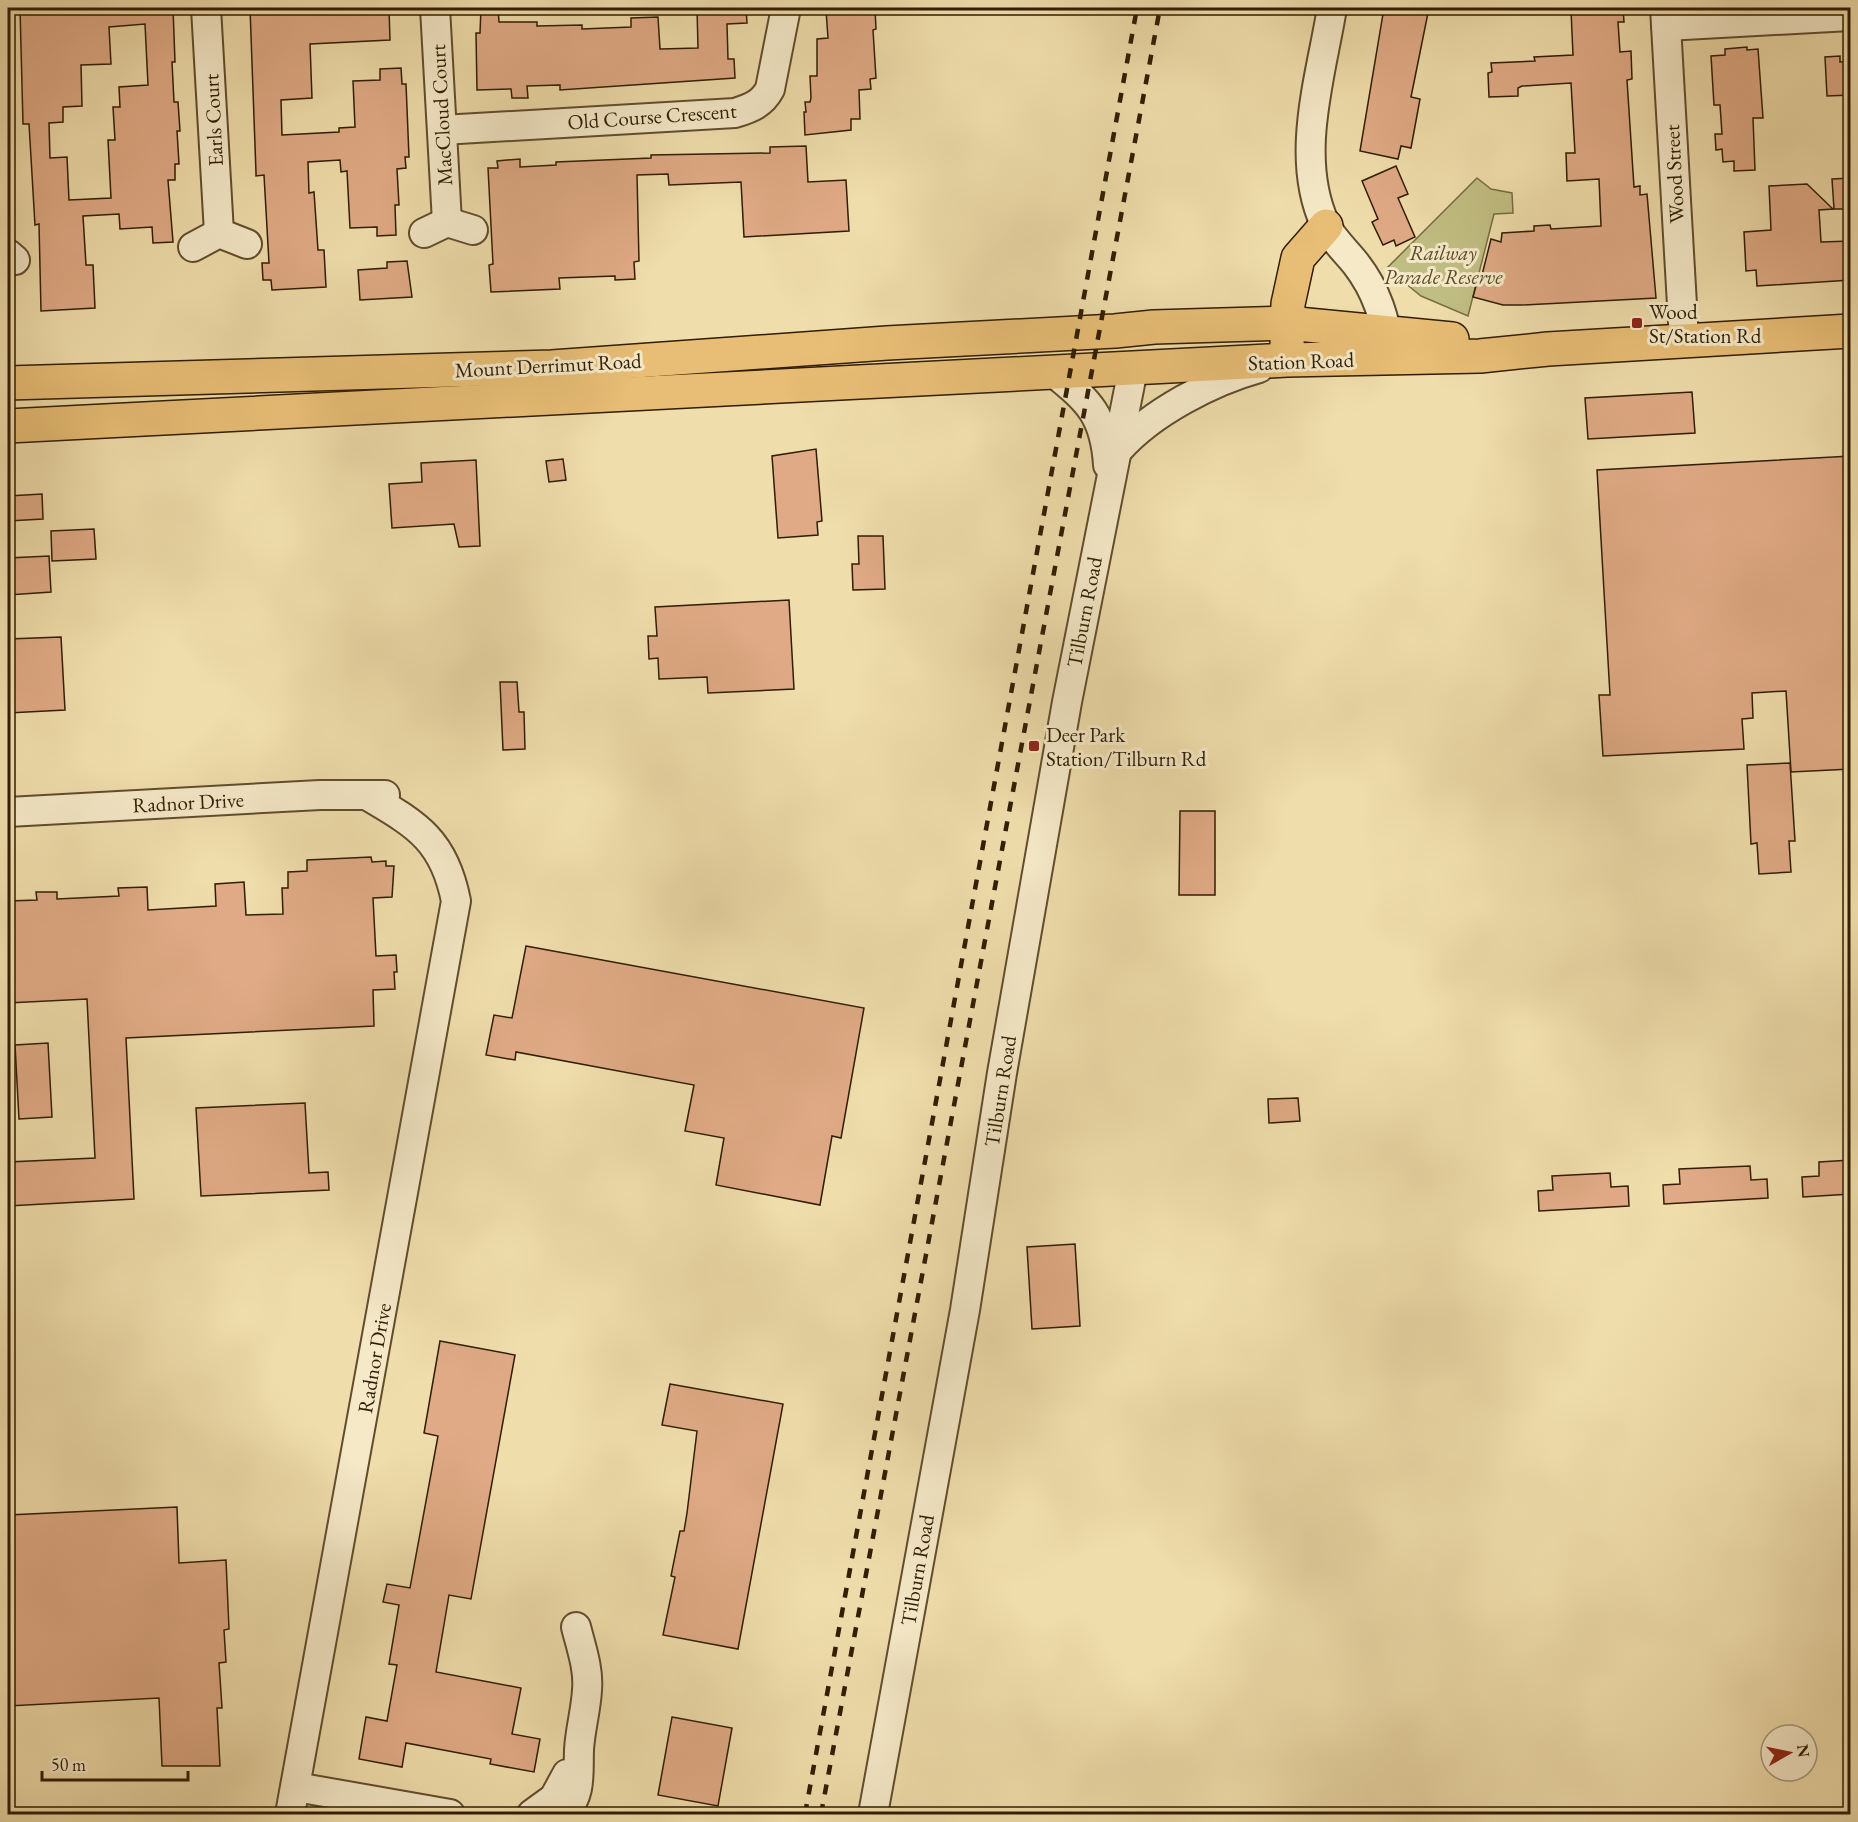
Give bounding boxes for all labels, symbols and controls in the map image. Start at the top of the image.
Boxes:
street label: MacCloud Court [424,43,458,186]
street label: Earls Court [197,73,229,167]
street label: Old Course Crescent [567,97,738,135]
street label: Wood Street [1658,124,1690,224]
park label: Railway Parade Reserve [1384,239,1503,290]
place label: Wood St/Station Rd [1649,298,1762,349]
marker: Wood St/Station Rd [1630,316,1644,330]
street label: Station Road [1247,346,1355,376]
street label: Mount Derrimut Road [454,347,643,383]
street label: Tilburn Road [1060,554,1108,670]
place label: Deer Park Station/Tilburn Rd [1046,721,1207,772]
marker: Deer Park Station/Tilburn Rd [1027,739,1041,753]
street label: Radnor Drive [132,786,244,818]
street label: Tilburn Road [978,1033,1022,1149]
street label: Radnor Drive [351,1301,397,1415]
street label: Tilburn Road [894,1512,940,1628]
north arrow [1759,1723,1819,1783]
text: N [1792,1743,1815,1759]
scale bar [42,1744,188,1782]
text: 50 m [51,1753,86,1776]

